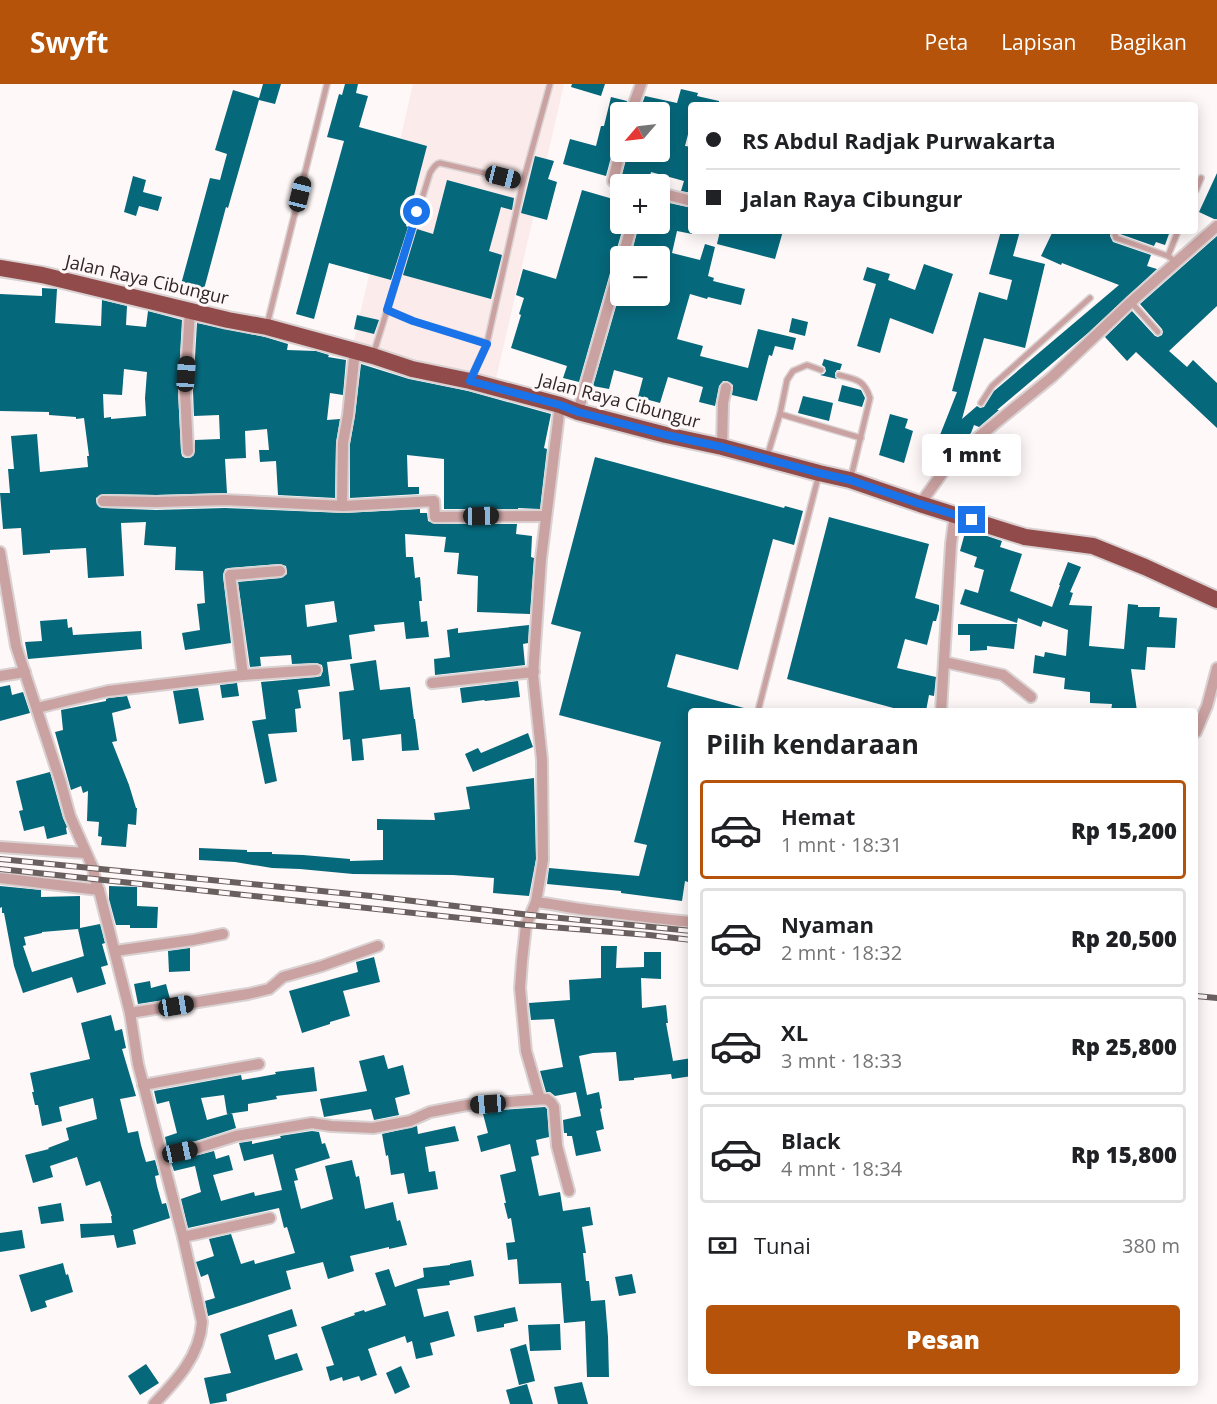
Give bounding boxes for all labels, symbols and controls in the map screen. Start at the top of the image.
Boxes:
text: Swyft [30,23,108,61]
text: Peta [925,28,968,56]
text: Lapisan [1001,28,1076,56]
text: Bagikan [1109,28,1187,56]
north arrow [610,102,670,162]
map controls [610,102,670,306]
text: RS Abdul Radjak Purwakarta [742,125,1056,155]
car [483,164,523,190]
car [287,174,313,214]
button: + [610,174,670,234]
text: Jalan Raya Cibungur [742,183,963,213]
route start [403,198,430,225]
button: − [610,246,670,306]
street label: Jalan Raya Cibungur [61,248,232,310]
car [176,355,196,393]
street label: Jalan Raya Cibungur [534,366,704,433]
callout: 1 mnt [922,433,1022,475]
text: 1 mnt [942,441,1001,468]
route end [958,506,985,533]
car [463,507,499,525]
text: Pilih kendaraan [706,725,919,762]
text: Hemat [781,801,855,831]
icon: car [709,803,763,857]
text: Rp 15,200 [1071,815,1177,845]
text: 1 mnt · 18:31 [781,831,902,858]
text: Nyaman [781,909,874,939]
icon: car [709,911,763,965]
text: Rp 20,500 [1071,923,1177,953]
text: 2 mnt · 18:32 [781,939,902,966]
car [157,994,195,1018]
text: XL [781,1017,808,1047]
icon: car [709,1019,763,1073]
text: Rp 25,800 [1071,1031,1177,1061]
text: 3 mnt · 18:33 [781,1047,902,1074]
car [469,1094,507,1114]
text: Black [781,1125,841,1155]
icon: car [709,1127,763,1181]
car [161,1139,199,1165]
text: Rp 15,800 [1071,1139,1177,1169]
text: 4 mnt · 18:34 [781,1155,902,1182]
icon: cash [706,1229,739,1262]
text: Tunai [754,1230,811,1260]
text: 380 m [1122,1232,1180,1259]
button: Pesan [706,1305,1180,1374]

